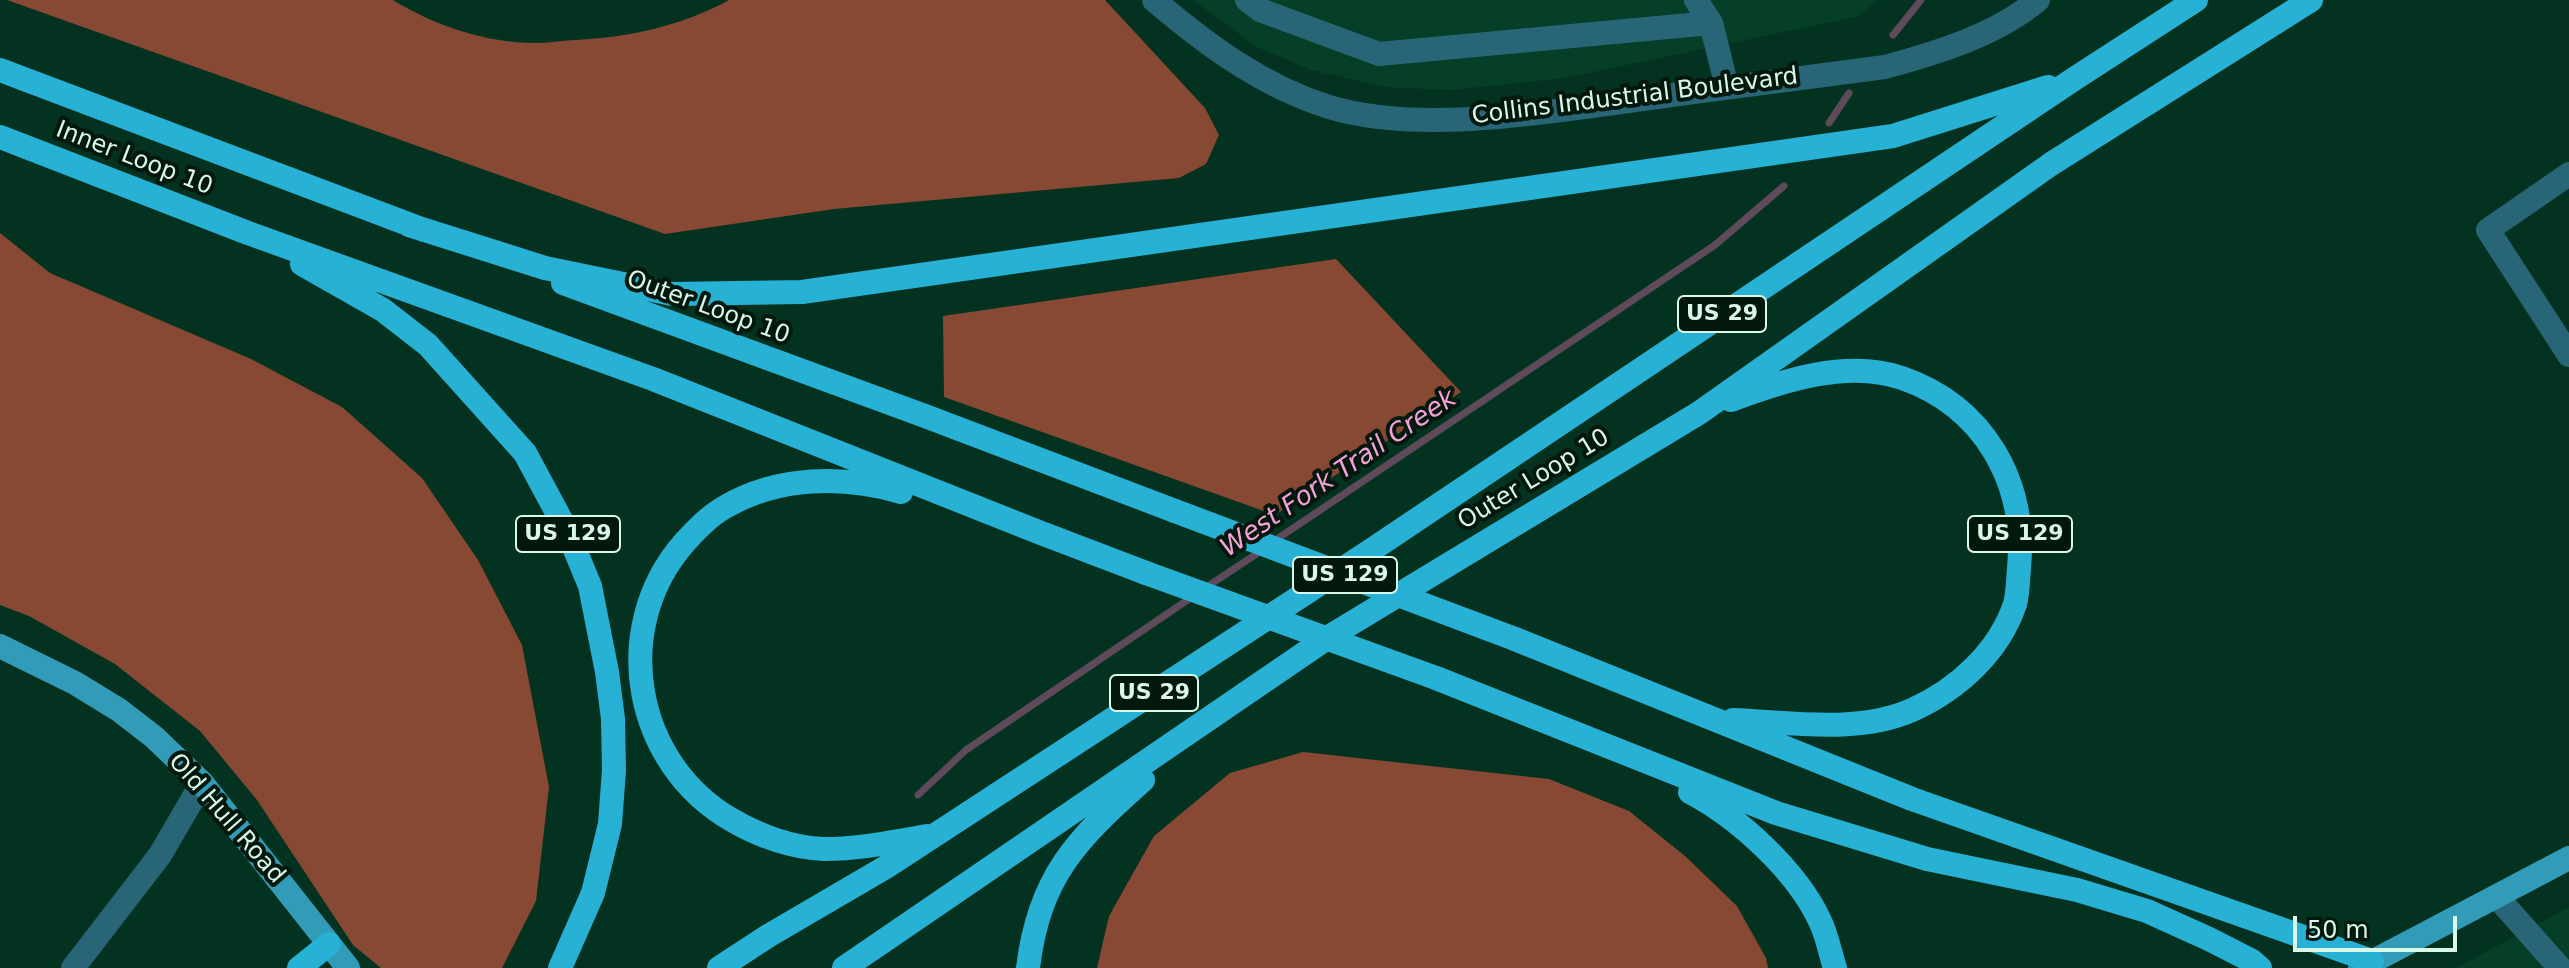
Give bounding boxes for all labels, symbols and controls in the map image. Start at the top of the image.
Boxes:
street label: Collins Industrial Boulevard [1470,63,1800,131]
street label: Inner Loop 10 [52,116,216,202]
street label: Outer Loop 10 [622,265,794,351]
road number: US 29 [1678,296,1766,332]
water label: West Fork Trail Creek [1215,383,1463,565]
street label: Outer Loop 10 [1453,423,1615,537]
road number: US 129 [516,516,620,552]
road number: US 129 [1968,516,2072,552]
road number: US 129 [1293,557,1397,593]
road number: US 29 [1110,675,1198,711]
street label: Old Hull Road [162,748,290,890]
scale bar [2297,900,2461,950]
text: 50 m [2307,916,2369,944]

